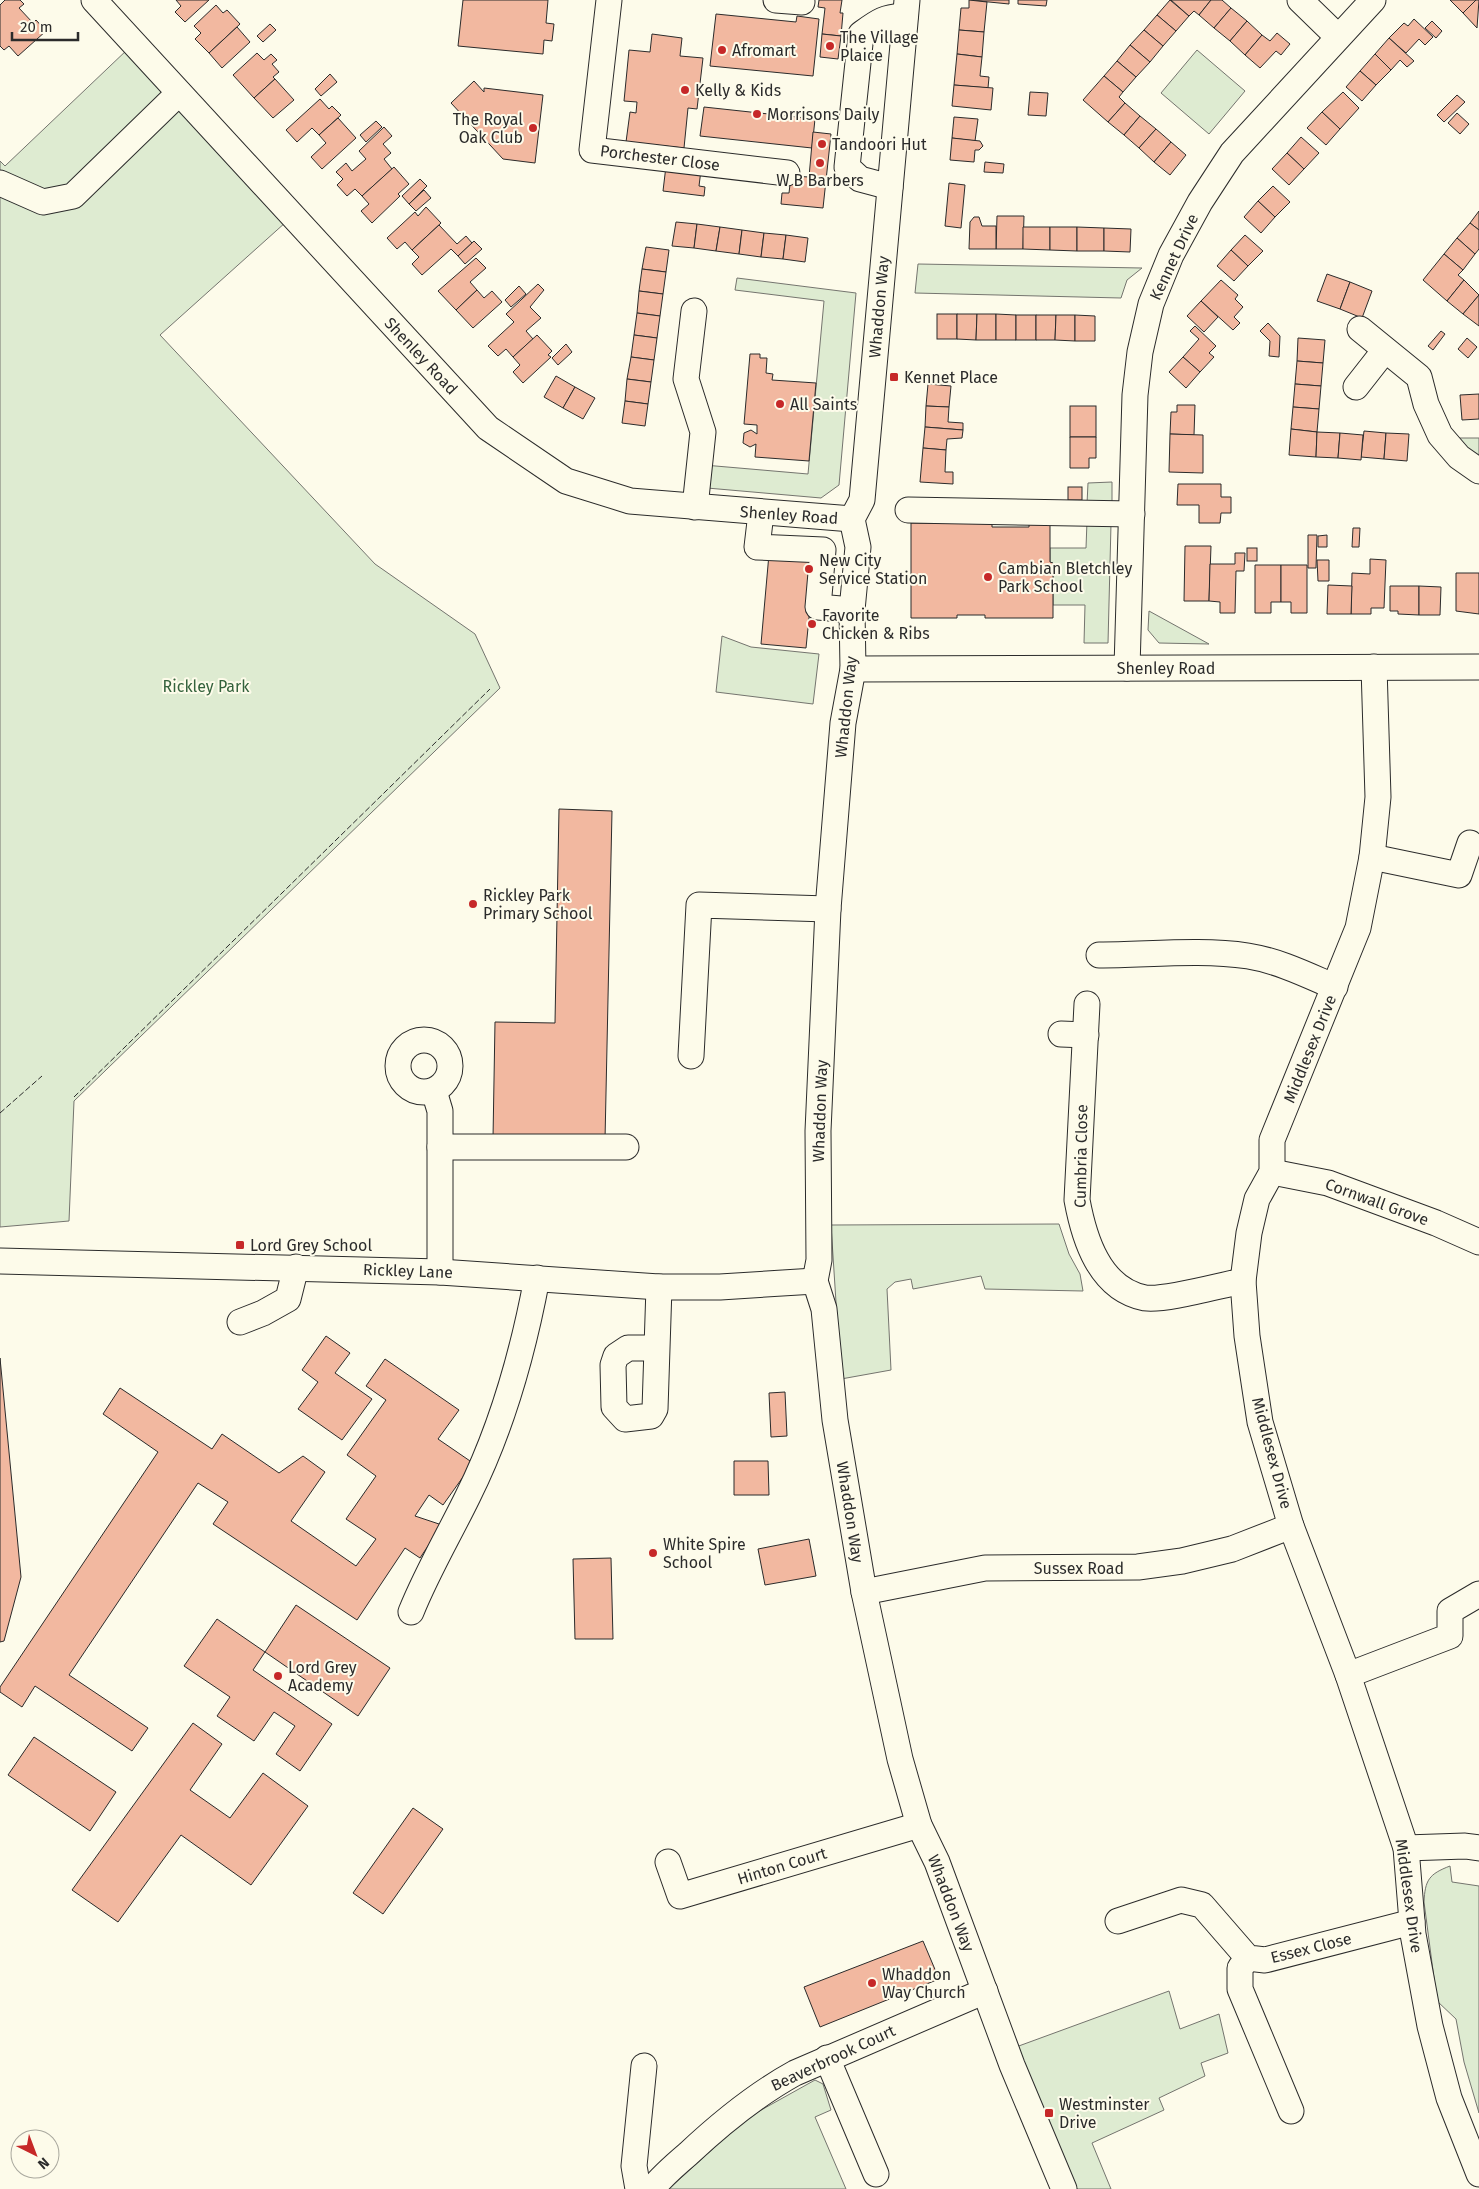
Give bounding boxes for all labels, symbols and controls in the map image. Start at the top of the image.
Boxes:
scale bar [12,10,79,42]
text: 20 m [20,18,53,36]
place label: The Village Plaice [840,28,919,65]
marker: The Village Plaice [824,40,836,52]
place label: Afromart [732,41,796,60]
marker: Afromart [716,44,728,56]
place label: Kelly & Kids [695,81,781,100]
marker: Kelly & Kids [679,84,691,96]
place label: Morrisons Daily [767,105,879,124]
marker: Morrisons Daily [751,108,763,120]
place label: The Royal Oak Club [453,110,523,147]
marker: The Royal Oak Club [527,122,539,134]
place label: Tandoori Hut [832,135,927,154]
marker: Tandoori Hut [816,138,828,150]
street label: Porchester Close [599,141,721,175]
marker: W B Barbers [814,157,826,169]
place label: W B Barbers [776,171,864,190]
street label: Kennet Drive [1146,211,1202,303]
street label: Whaddon Way [865,255,893,359]
street label: Shenley Road [380,314,462,398]
place label: Kennet Place [904,368,998,387]
marker: Kennet Place [888,371,900,383]
place label: All Saints [790,395,857,414]
marker: All Saints [774,398,786,410]
street label: Shenley Road [739,502,839,528]
place label: New City Service Station [819,551,927,588]
place label: Cambian Bletchley Park School [998,559,1132,596]
marker: New City Service Station [803,563,815,575]
marker: Cambian Bletchley Park School [982,571,994,583]
place label: Favorite Chicken & Ribs [822,606,930,643]
marker: Favorite Chicken & Ribs [806,618,818,630]
street label: Whaddon Way [831,655,861,759]
street label: Shenley Road [1117,659,1215,678]
park label: Rickley Park [163,677,250,696]
place label: Rickley Park Primary School [483,886,593,923]
marker: Rickley Park Primary School [467,898,479,910]
street label: Middlesex Drive [1280,992,1340,1106]
street label: Whaddon Way [809,1059,831,1163]
street label: Cumbria Close [1071,1104,1091,1208]
street label: Cornwall Grove [1323,1175,1431,1229]
place label: Lord Grey School [250,1236,372,1255]
marker: Lord Grey School [234,1239,246,1251]
street label: Rickley Lane [363,1260,453,1282]
street label: Middlesex Drive [1248,1395,1296,1511]
street label: Whaddon Way [833,1460,867,1564]
place label: White Spire School [663,1535,746,1572]
marker: White Spire School [647,1547,659,1559]
street label: Sussex Road [1034,1559,1124,1578]
place label: Lord Grey Academy [288,1658,357,1695]
marker: Lord Grey Academy [272,1670,284,1682]
street label: Middlesex Drive [1392,1838,1426,1954]
street label: Hinton Court [735,1843,829,1889]
street label: Whaddon Way [924,1852,978,1954]
street label: Essex Close [1269,1929,1353,1967]
place label: Whaddon Way Church [882,1965,966,2002]
marker: Whaddon Way Church [866,1977,878,1989]
street label: Beaverbrook Court [768,2021,898,2095]
place label: Westminster Drive [1059,2095,1150,2132]
marker: Westminster Drive [1043,2107,1055,2119]
north arrow [10,2129,60,2179]
text: N [34,2154,53,2173]

